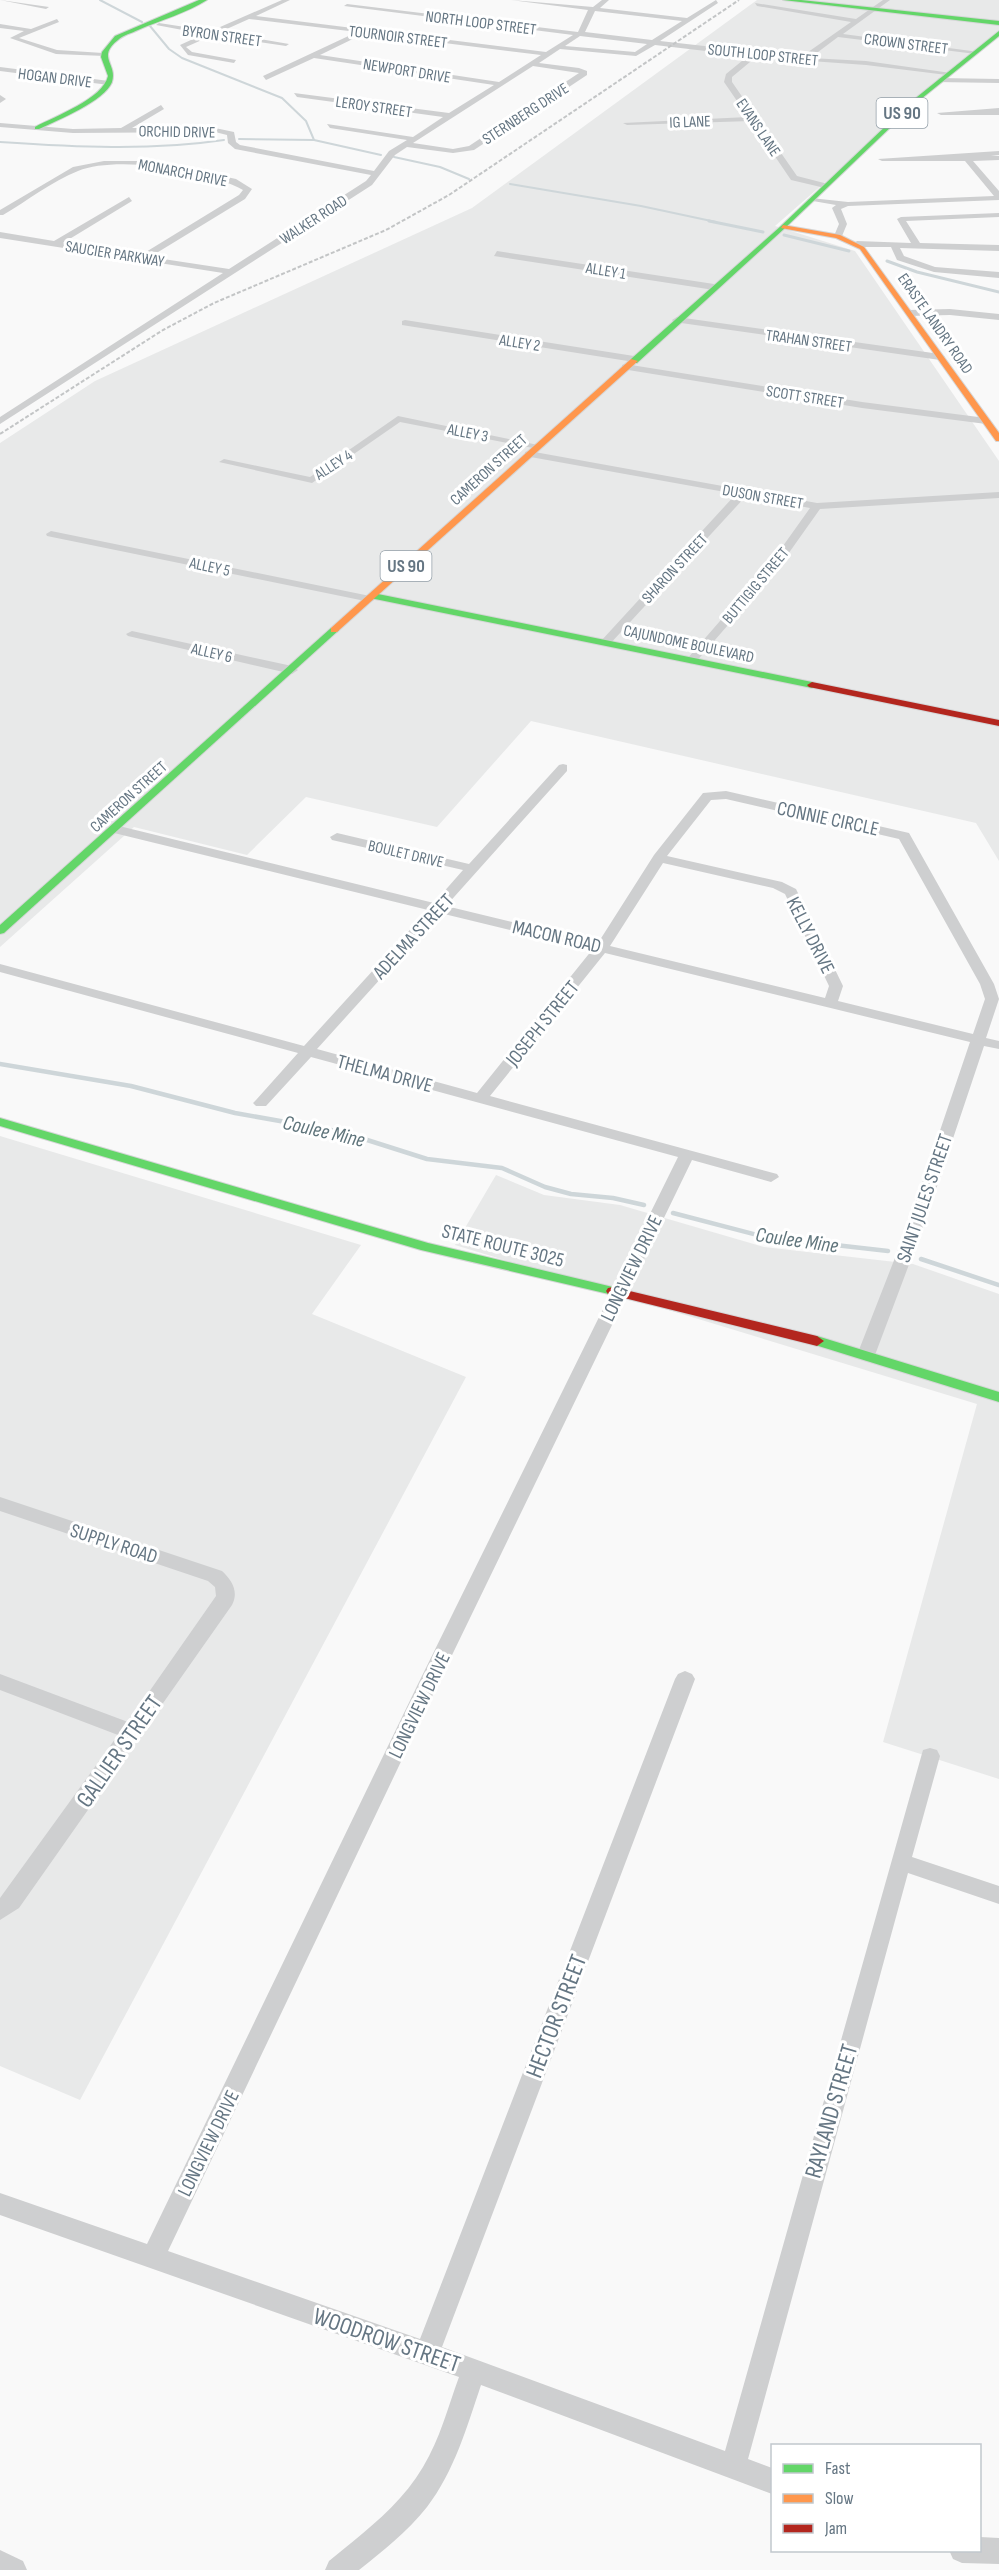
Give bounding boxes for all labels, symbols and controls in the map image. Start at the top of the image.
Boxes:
street label: NORTH LOOP STREET [424,7,538,40]
street label: BYRON STREET [181,22,263,52]
street label: TOURNOIR STREET [348,22,449,53]
street label: CROWN STREET [863,30,949,59]
street label: SOUTH LOOP STREET [707,40,819,71]
street label: NEWPORT DRIVE [362,55,452,88]
street label: HOGAN DRIVE [17,65,93,92]
street label: STERNBERG DRIVE [479,79,573,149]
street label: LEROY STREET [334,93,414,122]
street label: EVANS LANE [732,95,784,160]
road number: US 90 [876,98,928,128]
street label: IG LANE [669,112,711,133]
street label: ORCHID DRIVE [138,122,216,143]
street label: MONARCH DRIVE [137,156,229,191]
street label: WALKER ROAD [277,191,351,249]
street label: SAUCIER PARKWAY [64,237,166,272]
street label: ALLEY 1 [583,259,627,284]
street label: ERASTE LANDRY ROAD [893,270,977,378]
street label: TRAHAN STREET [765,326,853,357]
street label: ALLEY 2 [497,331,542,356]
street label: SCOTT STREET [765,382,845,413]
street label: ALLEY 3 [445,420,490,447]
street label: CAMERON STREET [447,430,532,510]
street label: ALLEY 4 [311,446,357,485]
street label: DUSON STREET [721,481,805,514]
street label: SHARON STREET [638,530,712,608]
street label: BUTTIGIG STREET [719,544,794,628]
road number: US 90 [380,551,432,581]
street label: ALLEY 5 [187,554,232,581]
street label: CAJUNDOME BOULEVARD [622,621,756,668]
street label: ALLEY 6 [188,639,234,667]
street label: CAMERON STREET [87,757,172,837]
street label: CONNIE CIRCLE [775,796,881,841]
street label: BOULET DRIVE [366,837,445,872]
street label: ADELMA STREET [367,889,459,985]
street label: KELLY DRIVE [781,893,840,978]
street label: MACON ROAD [510,915,604,959]
street label: JOSEPH STREET [500,976,584,1072]
street label: THELMA DRIVE [334,1050,435,1098]
water label: Coulee Mine [280,1110,367,1153]
street label: SAINT JULES STREET [892,1131,958,1266]
street label: LONGVIEW DRIVE [596,1212,668,1325]
street label: STATE ROUTE 3025 [439,1219,566,1273]
water label: Coulee Mine [754,1222,840,1259]
street label: SUPPLY ROAD [67,1519,160,1569]
street label: LONGVIEW DRIVE [384,1649,456,1762]
street label: GALLIER STREET [70,1689,169,1813]
street label: HECTOR STREET [520,1950,593,2082]
street label: RAYLAND STREET [799,2041,864,2181]
street label: LONGVIEW DRIVE [173,2087,245,2200]
street label: WOODROW STREET [310,2302,464,2379]
legend [771,2444,981,2552]
text: Fast [825,2458,851,2479]
text: Slow [825,2488,854,2509]
text: Jam [824,2518,847,2539]

